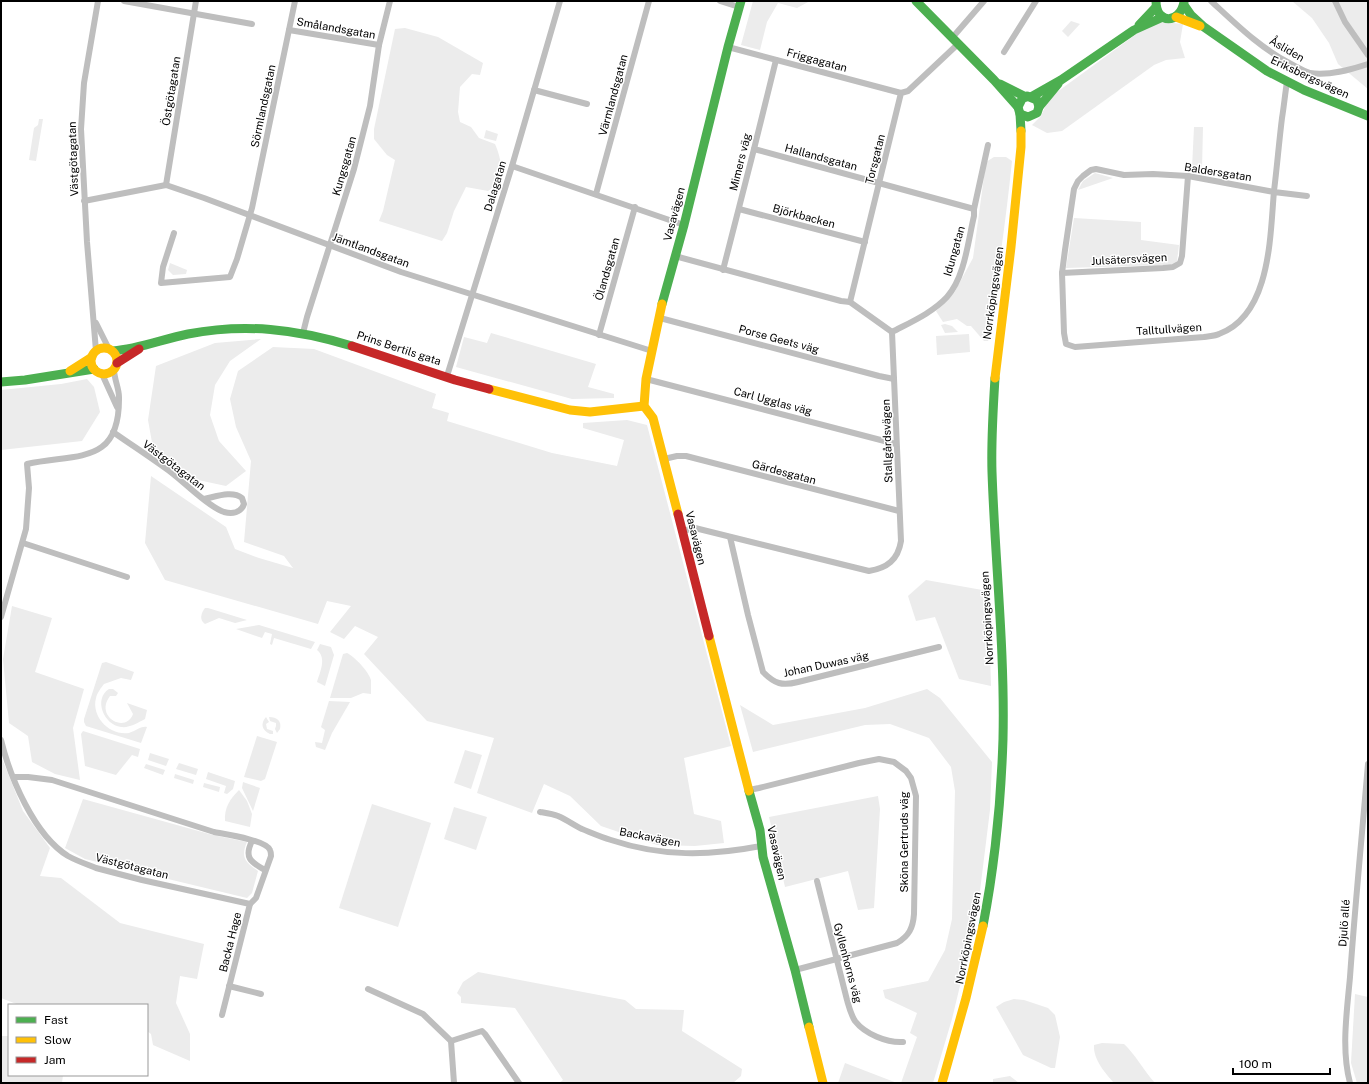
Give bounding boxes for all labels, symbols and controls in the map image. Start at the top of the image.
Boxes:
street label: Smålandsgatan [296,15,376,41]
street label: Åsliden [1267,33,1307,64]
street label: Friggagatan [785,46,849,74]
street label: Värmlandsgatan [596,53,630,137]
street label: Eriksbergsvägen [1269,54,1351,100]
street label: Östgötagatan [159,55,182,127]
street label: Sörmlandsgatan [248,63,278,149]
street label: Västgötagatan [66,121,80,197]
street label: Mimers väg [727,132,753,192]
street label: Torsgatan [863,133,887,185]
street label: Kungsgatan [330,135,358,197]
street label: Hallandsgatan [783,142,859,172]
street label: Dalagatan [482,159,508,213]
street label: Baldersgatan [1183,161,1253,183]
street label: Vasavägen [661,186,687,242]
street label: Björkbacken [772,202,836,230]
street label: Idungatan [941,225,967,277]
street label: Jämtlandsgatan [331,231,411,269]
street label: Ölandsgatan [591,236,622,302]
street label: Norrköpingsvägen [981,246,1005,340]
street label: Julsätersvägen [1091,251,1167,267]
street label: Talltullvägen [1136,321,1202,337]
street label: Porse Geets väg [737,322,821,356]
street label: Prins Bertils gata [355,329,443,367]
street label: Carl Ugglas väg [732,385,814,417]
street label: Stallgårdsvägen [880,399,894,483]
street label: Västgötagatan [140,438,208,492]
street label: Gärdesgatan [751,458,817,486]
street label: Vasavägen [684,510,708,566]
street label: Norrköpingsvägen [979,571,995,665]
street label: Johan Duwas väg [782,649,870,679]
street label: Sköna Gertruds väg [898,791,910,893]
street label: Backavägen [618,825,682,849]
street label: Vasavägen [765,825,789,881]
street label: Västgötagatan [94,851,170,881]
street label: Norrköpingsvägen [953,891,983,985]
street label: Djulö allé [1336,899,1352,947]
street label: Backa Hage [217,911,243,973]
street label: Gyllenhorns väg [832,922,864,1004]
legend [8,1004,148,1076]
text: Fast [44,1013,69,1027]
text: Slow [44,1033,72,1047]
scale bar [1233,1050,1330,1076]
text: Jam [44,1053,66,1067]
text: 100 m [1239,1057,1272,1071]

